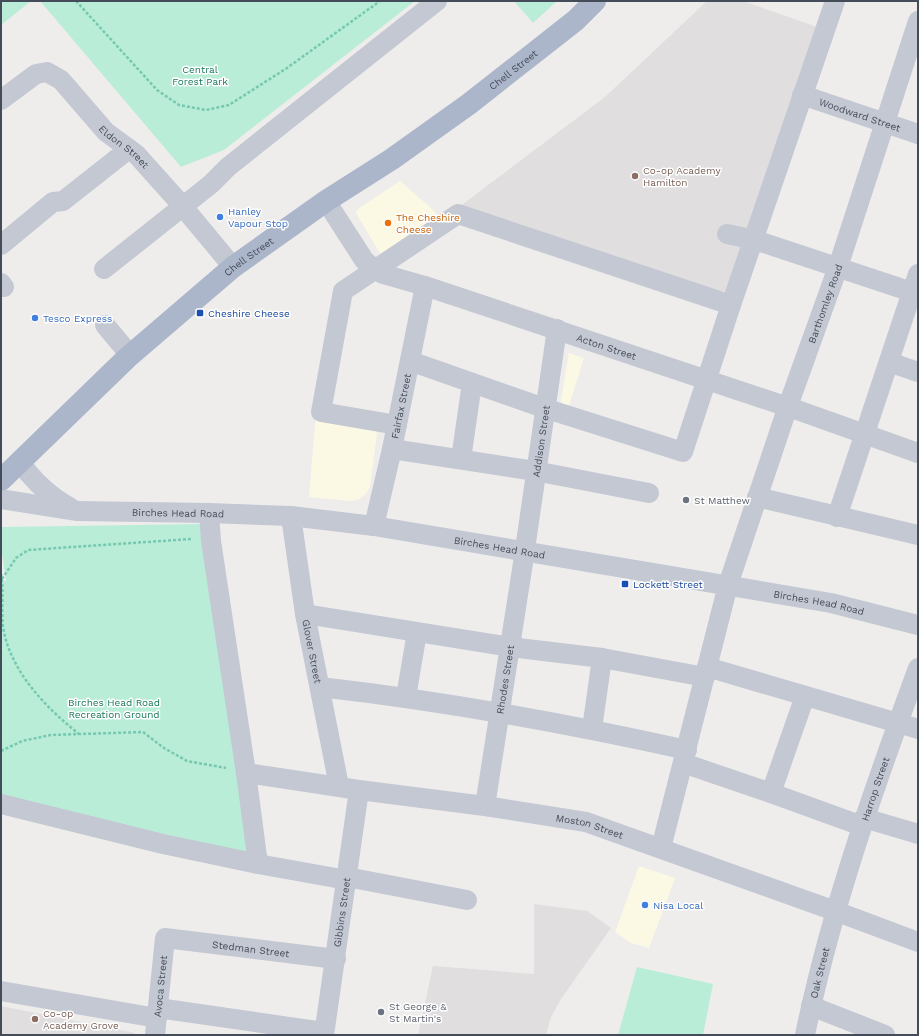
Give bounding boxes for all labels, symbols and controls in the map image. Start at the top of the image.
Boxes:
street label: Chell Street [487,47,540,92]
park label: Central Forest Park [172,64,228,87]
street label: Woodward Street [817,96,903,134]
street label: Eldon Street [97,123,152,171]
place label: Co-op Academy Hamilton [643,165,721,188]
marker: Co-op Academy Hamilton [630,171,640,181]
place label: Hanley Vapour Stop [228,206,288,229]
marker: Hanley Vapour Stop [215,212,225,222]
place label: The Cheshire Cheese [396,212,460,235]
marker: The Cheshire Cheese [383,218,393,228]
street label: Chell Street [222,235,276,278]
street label: Barthomley Road [806,263,845,345]
marker: Cheshire Cheese [195,308,205,318]
place label: Cheshire Cheese [208,308,290,319]
marker: Tesco Express [30,313,40,323]
place label: Tesco Express [43,313,112,324]
street label: Acton Street [575,332,638,362]
street label: Fairfax Street [389,372,413,440]
street label: Addison Street [531,404,552,478]
marker: St Matthew [681,495,691,505]
place label: St Matthew [694,495,751,506]
street label: Birches Head Road [132,507,224,520]
street label: Birches Head Road [453,535,546,561]
marker: Lockett Street [620,579,630,589]
place label: Lockett Street [633,579,704,590]
street label: Birches Head Road [773,588,865,617]
street label: Glover Street [300,619,324,685]
street label: Rhodes Street [494,644,516,715]
park label: Birches Head Road Recreation Ground [68,697,160,720]
street label: Harrop Street [859,755,892,822]
street label: Moston Street [555,812,625,841]
street label: Gibbins Street [332,876,353,948]
marker: Nisa Local [640,900,650,910]
place label: Nisa Local [653,900,703,911]
street label: Stedman Street [212,939,291,959]
street label: Oak Street [808,945,832,999]
street label: Avoca Street [152,954,169,1018]
place label: St George & St Martin's [389,1001,447,1024]
marker: St George & St Martin's [376,1007,386,1017]
place label: Co-op Academy Grove [43,1008,119,1031]
marker: Co-op Academy Grove [30,1014,40,1024]

